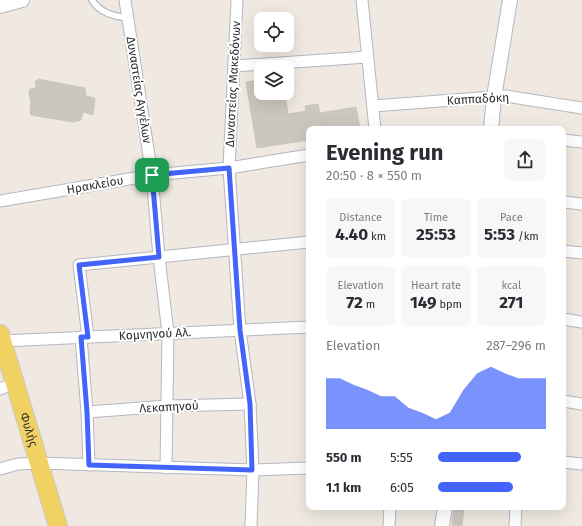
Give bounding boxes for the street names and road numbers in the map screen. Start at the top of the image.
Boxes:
street label: Δυναστείας Μακεδόνων [223,20,243,147]
street label: Δυναστείας Αγγέλων [124,35,154,145]
street label: Καππαδόκη [446,90,510,108]
street label: Ηρακλείου [66,173,125,197]
street label: Κομνηνού Αλ. [118,325,192,343]
street label: Λεκαπηνού [139,398,199,416]
street label: Φυλής [17,411,41,449]

